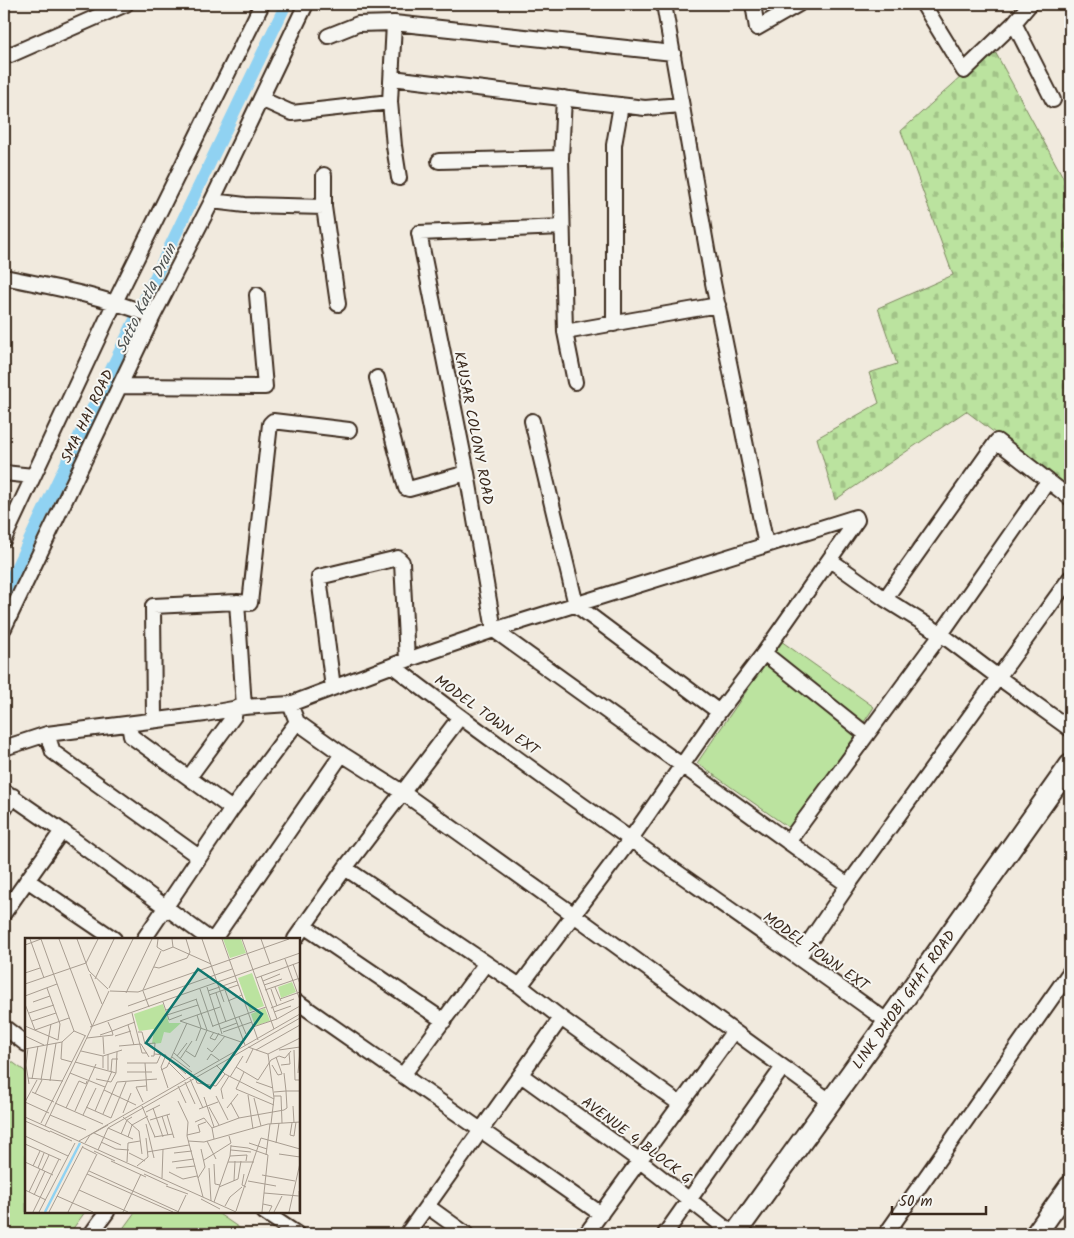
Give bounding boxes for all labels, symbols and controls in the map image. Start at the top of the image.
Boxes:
water label: Satto Katla Drain [109,239,184,357]
street label: KAUSAR COLONY ROAD [446,349,500,507]
street label: SMA HAI ROAD [55,365,121,467]
street label: MODEL TOWN EXT [429,669,546,763]
street label: MODEL TOWN EXT [757,906,875,999]
street label: LINK DHOBI GHAT ROAD [847,925,963,1075]
inset map [25,938,300,1213]
street label: AVENUE 4 BLOCK G [576,1091,697,1191]
scale bar [892,1183,985,1215]
text: 50 m [899,1190,933,1214]

